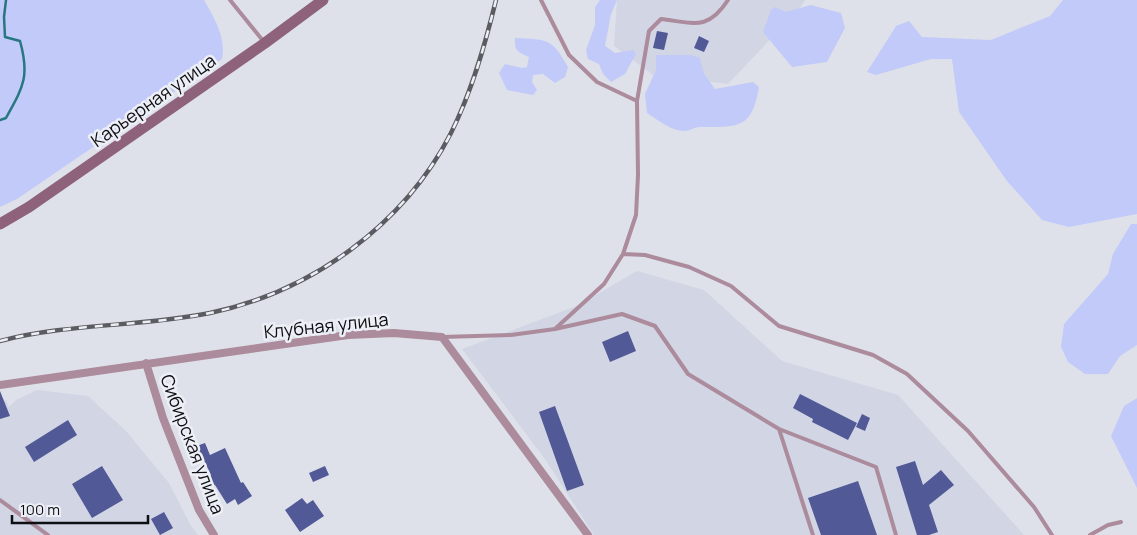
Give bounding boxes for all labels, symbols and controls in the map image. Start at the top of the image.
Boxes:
street label: Карьерная улица [86,48,220,152]
street label: Клубная улица [262,307,390,343]
street label: Сибирская улица [155,371,231,517]
scale bar [12,492,149,524]
text: 100 m [20,499,60,520]

